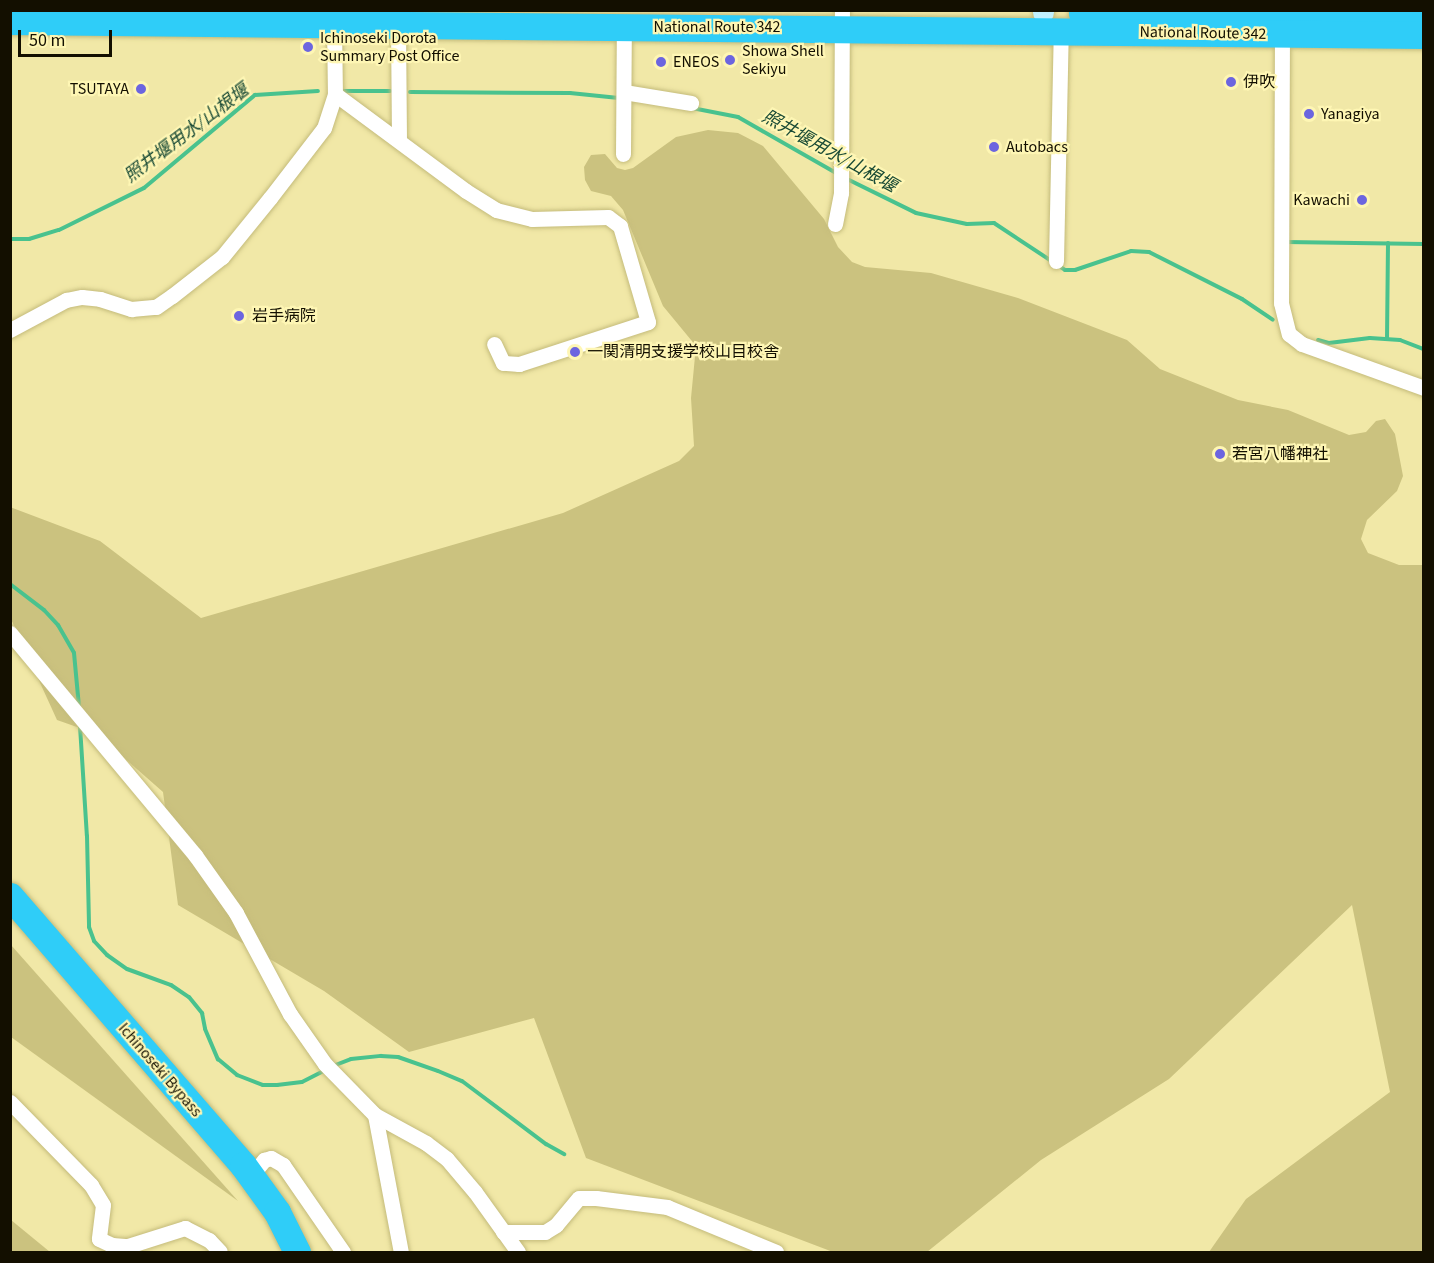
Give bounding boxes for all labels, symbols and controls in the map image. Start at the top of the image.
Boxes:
street label: National Route 342 [654,17,780,37]
scale bar [21,18,116,56]
street label: National Route 342 [1139,22,1267,44]
text: 50 m [29,28,65,53]
place label: Ichinoseki Dorota Summary Post Office [320,28,459,66]
marker: Ichinoseki Dorota Summary Post Office [301,40,315,54]
place label: Showa Shell Sekiyu [742,41,824,79]
place label: ENEOS [673,52,719,72]
marker: Showa Shell Sekiyu [723,53,737,67]
marker: ENEOS [654,55,668,69]
place label: 伊吹 [1243,72,1275,92]
marker: 伊吹 [1224,75,1238,89]
place label: TSUTAYA [70,79,129,99]
water label: 照井堰用水/山根堰 [121,80,253,188]
marker: TSUTAYA [134,82,148,96]
place label: Yanagiya [1321,104,1380,124]
water label: 照井堰用水/山根堰 [758,106,900,198]
marker: Yanagiya [1302,107,1316,121]
place label: Autobacs [1006,137,1068,157]
marker: Autobacs [987,140,1001,154]
place label: Kawachi [1293,190,1350,210]
marker: Kawachi [1355,193,1369,207]
place label: 岩手病院 [252,306,316,326]
marker: 岩手病院 [230,307,248,325]
place label: 一関清明支援学校山目校舎 [587,342,779,362]
marker: 一関清明支援学校山目校舎 [568,345,582,359]
place label: 若宮八幡神社 [1232,444,1328,464]
marker: 若宮八幡神社 [1213,447,1227,461]
street label: Ichinoseki Bypass [114,1019,206,1121]

